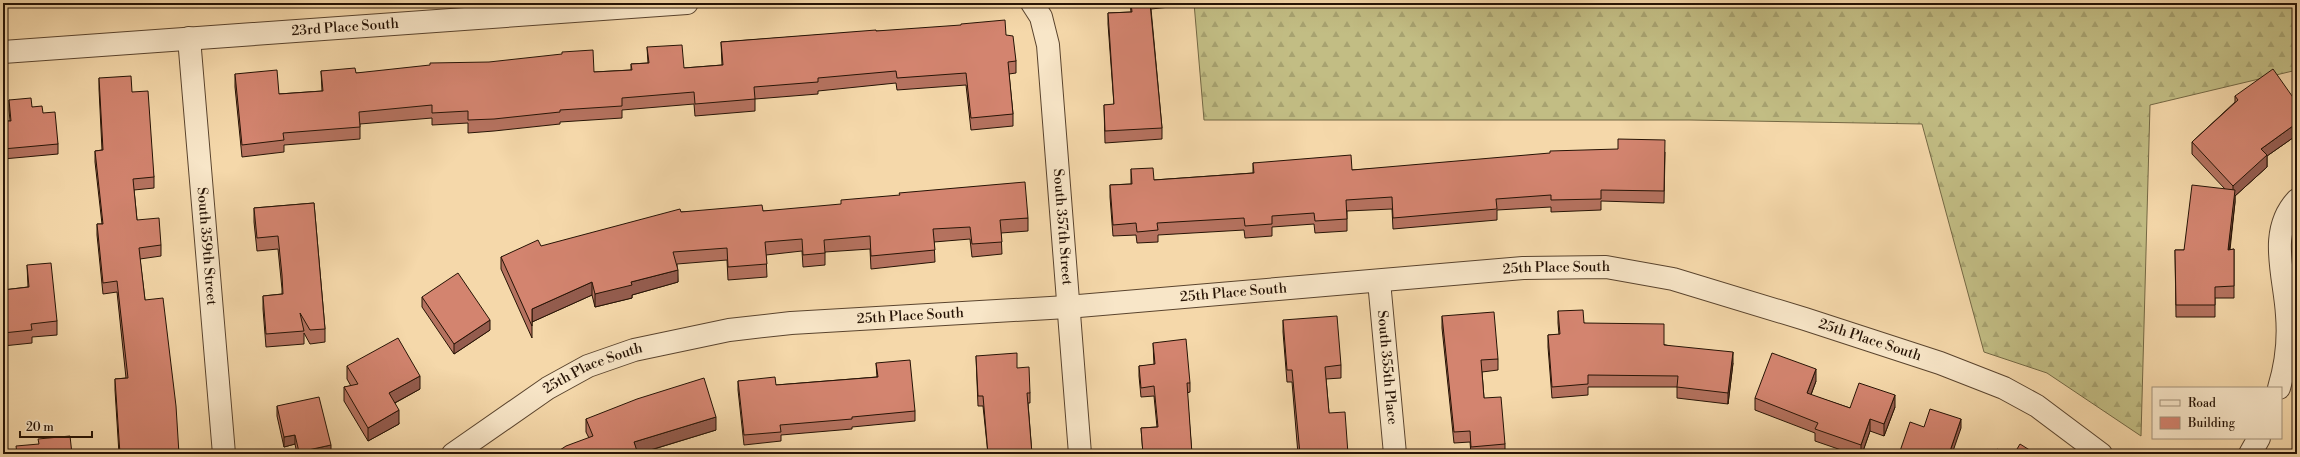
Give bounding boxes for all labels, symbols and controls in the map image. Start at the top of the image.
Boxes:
street label: 23rd Place South [291,15,400,40]
street label: South 357th Street [1049,168,1076,286]
street label: South 359th Street [193,186,220,306]
street label: 25th Place South [1502,258,1611,279]
street label: 25th Place South [1179,279,1288,306]
street label: 25th Place South [856,304,965,328]
street label: South 355th Place [1373,310,1401,426]
street label: 25th Place South [1816,315,1924,366]
street label: 25th Place South [539,339,645,398]
legend [2152,387,2282,439]
text: Road [2188,396,2216,411]
scale bar [20,413,92,439]
text: Building [2187,416,2236,431]
text: 20 m [26,420,54,435]

